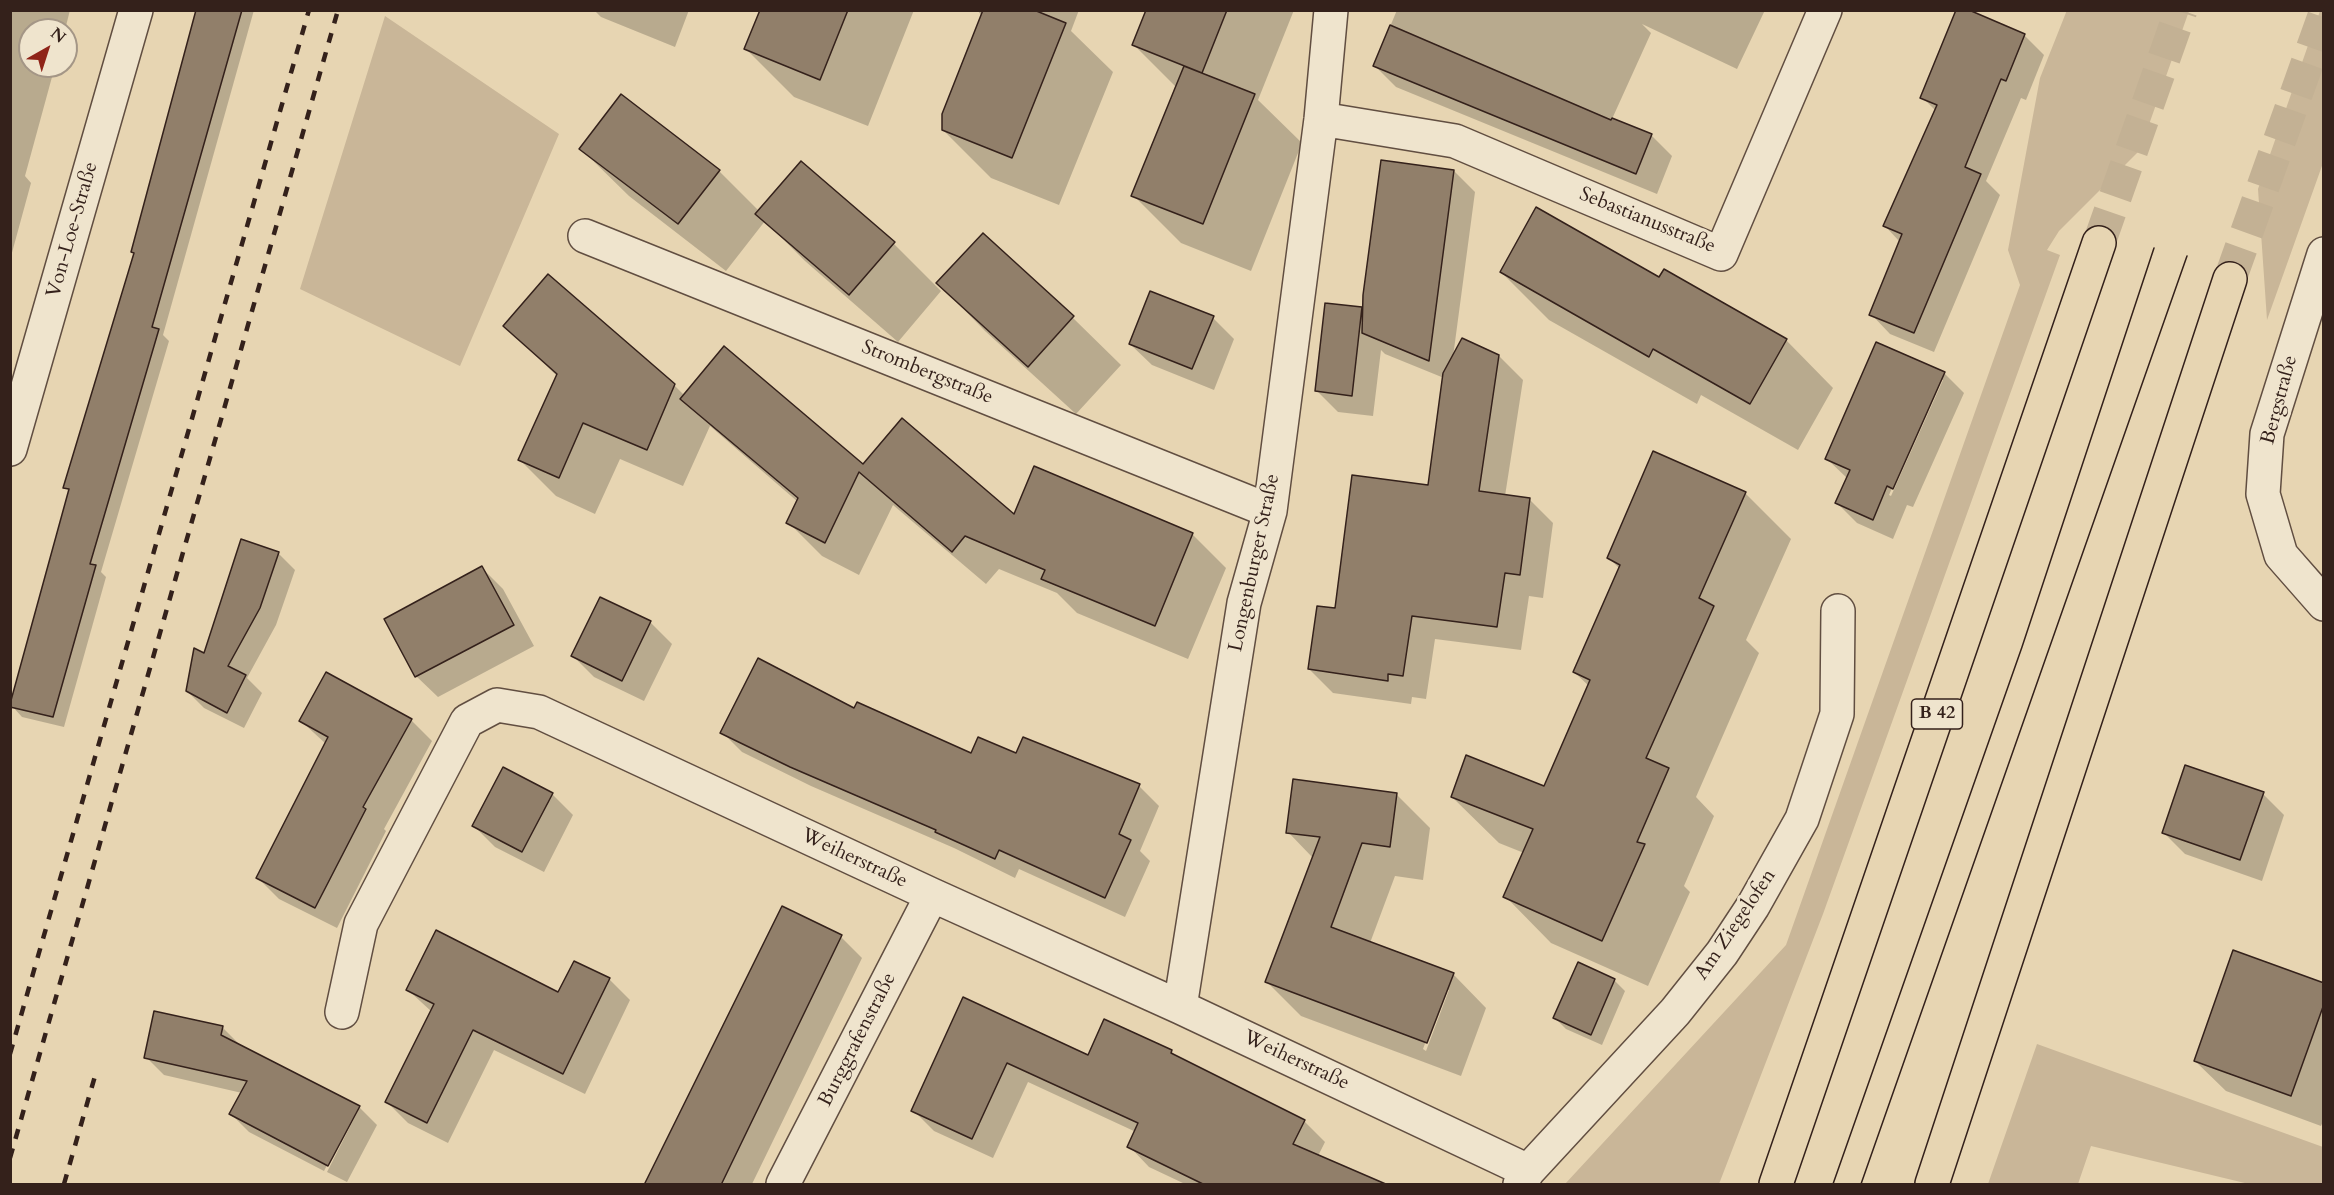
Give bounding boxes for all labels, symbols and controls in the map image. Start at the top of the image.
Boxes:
north arrow [18,18,78,78]
text: N [46,23,70,48]
street label: Von-Loe-Straße [42,159,104,301]
street label: Sebastianusstraße [1575,183,1719,259]
street label: Strombergstraße [858,336,996,410]
street label: Bergstraße [2257,353,2303,447]
street label: Longenburger Straße [1224,472,1286,654]
road number: B 42 [1912,699,1962,729]
street label: Weiherstraße [797,824,911,894]
street label: Am Ziegelofen [1690,865,1782,985]
street label: Burggrafenstraße [814,969,902,1111]
street label: Weiherstraße [1239,1026,1353,1096]

